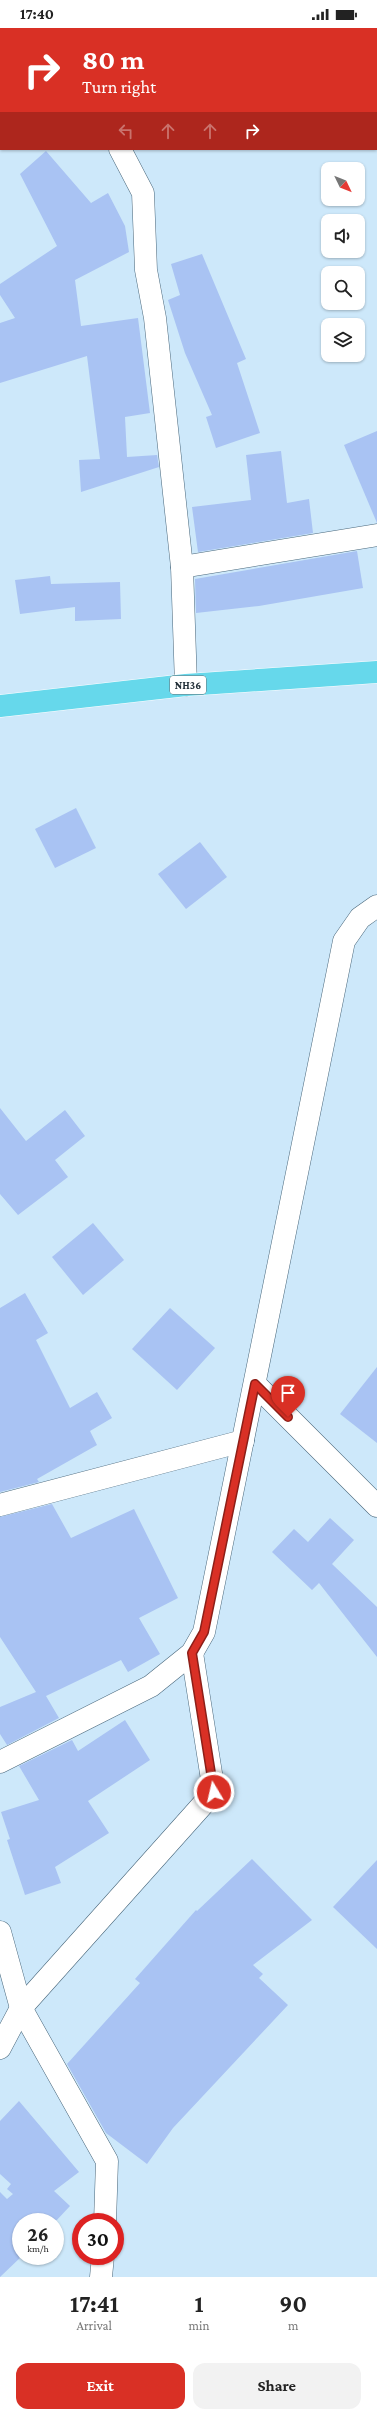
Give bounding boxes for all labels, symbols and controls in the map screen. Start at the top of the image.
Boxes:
text: 17:40 [20,6,54,22]
icon: right [16,44,68,96]
text: 80 m [82,44,144,75]
text: Turn right [82,77,156,97]
icon: left [115,120,137,142]
icon: ahead [157,120,179,142]
icon: ahead [199,120,221,142]
icon: right [241,120,263,142]
north arrow [321,162,365,206]
map controls [321,162,365,362]
button: sound [321,214,365,258]
button: search [321,266,365,310]
button: layers [321,318,365,362]
road number: NH36 [170,676,206,694]
pin [271,1376,305,1417]
icon: arrive [277,1382,299,1404]
position arrow [193,1771,235,1813]
speed limit sign: 30 [72,2213,124,2265]
text: 26 [27,2223,49,2245]
text: km/h [27,2243,49,2254]
text: 17:41 [70,2290,119,2317]
text: 1 [195,2290,203,2317]
text: 90 [279,2290,307,2317]
text: Arrival [77,2318,112,2333]
text: min [189,2318,209,2333]
text: m [288,2318,298,2333]
button: Exit [16,2363,185,2409]
button: Share [193,2363,361,2409]

